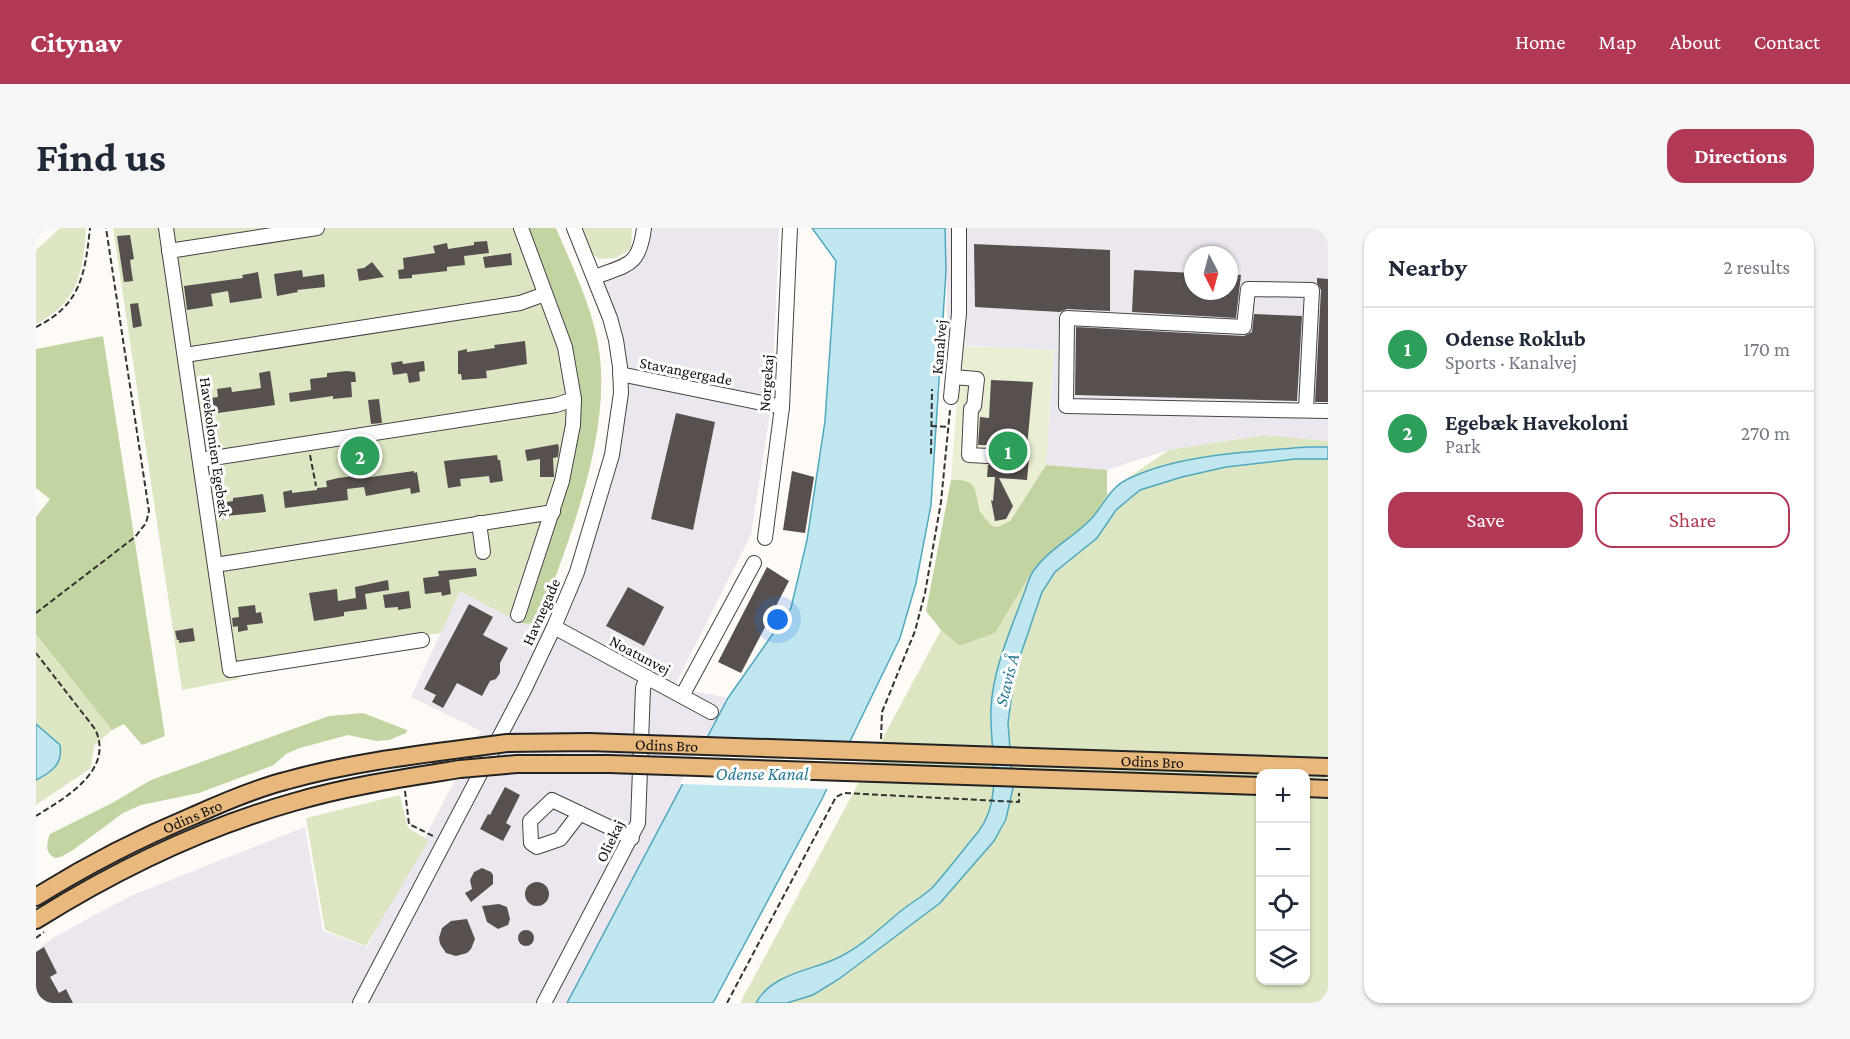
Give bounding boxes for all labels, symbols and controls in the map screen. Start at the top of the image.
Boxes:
text: Citynav [30,27,122,58]
text: Home [1515,30,1565,54]
text: Map [1598,30,1637,54]
text: About [1670,30,1721,54]
text: Contact [1754,30,1820,54]
button: Directions [1667,129,1814,183]
text: Find us [36,133,166,180]
north arrow [1184,246,1238,300]
text: Nearby [1388,253,1467,282]
text: 2 results [1723,256,1790,278]
street label: Kanalvej [928,319,951,375]
text: Odense Roklub [1445,326,1586,351]
text: 1 [1404,338,1411,360]
text: 170 m [1743,338,1790,360]
text: Sports · Kanalvej [1445,351,1577,373]
street label: Stavangergade [638,354,734,389]
street label: Norgekaj [756,354,777,412]
street label: Havekolonien Egebæk [196,376,233,518]
text: Egebæk Havekoloni [1445,410,1628,435]
text: 2 [1402,422,1413,444]
text: 270 m [1741,422,1790,444]
pin: 1 [988,428,1028,474]
pin: 2 [340,434,380,478]
text: Park [1445,435,1481,457]
button: Save [1388,492,1583,548]
button: Share [1595,492,1790,548]
street label: Havnegade [519,576,564,648]
your location [763,605,792,634]
street label: Noatunvej [606,632,673,679]
water label: Stavis Å [991,652,1023,708]
street label: Odins Bro [635,735,699,754]
street label: Odins Bro [1120,752,1184,771]
water label: Odense Kanal [716,764,809,784]
map controls [1256,769,1310,985]
button: + [1256,769,1310,823]
street label: Odins Bro [160,796,224,837]
street label: Oliekaj [593,817,628,865]
button: − [1256,823,1310,877]
button: locate [1256,877,1310,931]
button: layers [1256,931,1310,985]

